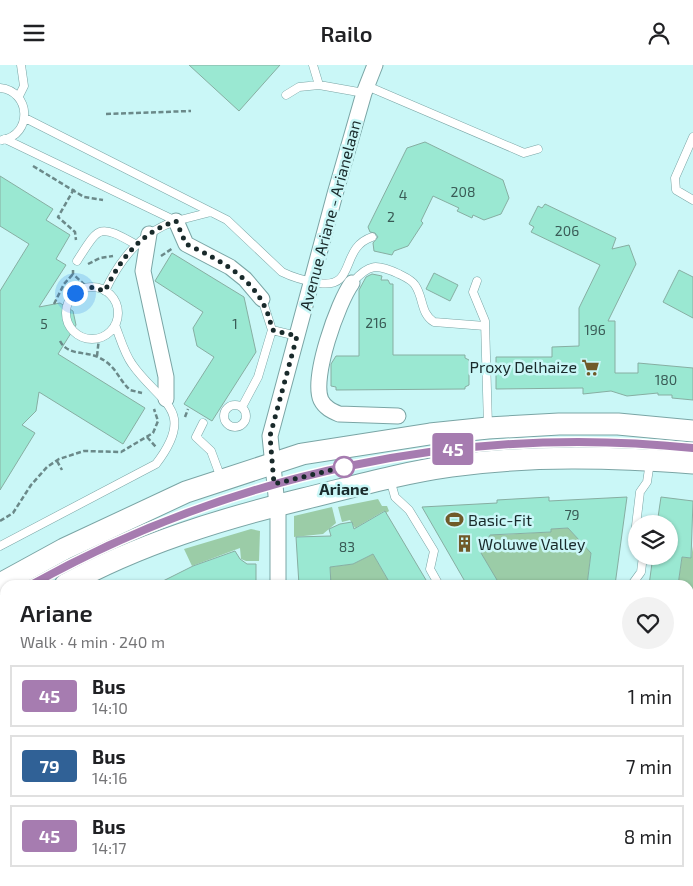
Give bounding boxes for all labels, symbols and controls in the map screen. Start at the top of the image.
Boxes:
icon: menu [20,19,48,47]
icon: person [645,19,673,47]
text: Railo [321,20,372,46]
street label: Avenue Ariane - Arianelaan [295,118,364,312]
house number: 208 [451,183,475,200]
house number: 4 [399,186,407,203]
house number: 2 [387,208,395,225]
house number: 206 [555,222,579,239]
your location [63,281,88,306]
house number: 216 [365,314,387,331]
house number: 5 [40,315,48,332]
house number: 1 [232,315,238,332]
house number: 196 [584,321,606,338]
place label: Proxy Delhaize [470,357,577,376]
supermarket icon: Proxy Delhaize [581,357,601,377]
house number: 180 [655,371,677,388]
line badge: 45 [430,433,476,465]
text: 45 [442,438,464,460]
marker: Ariane [333,456,355,478]
place label: Ariane [319,479,369,498]
house number: 79 [564,506,580,523]
sports icon: Basic-Fit [444,510,464,530]
place label: Basic-Fit [468,510,532,529]
map controls [628,515,678,565]
button: layers [628,515,678,565]
building icon: Woluwe Valley [454,534,474,554]
place label: Woluwe Valley [478,534,586,553]
house number: 83 [339,538,355,555]
button: heart [622,597,674,649]
text: Ariane [20,598,93,627]
text: Walk · 4 min · 240 m [20,632,165,651]
text: Bus [92,675,126,698]
text: 45 [39,685,60,707]
text: 1 min [628,685,672,708]
text: 14:10 [92,698,128,717]
text: Bus [92,745,126,768]
text: 79 [39,755,60,777]
text: 7 min [626,755,672,778]
text: 14:16 [92,768,128,787]
text: Bus [92,815,126,838]
text: 45 [39,825,60,847]
text: 8 min [624,825,672,848]
text: 14:17 [92,838,127,857]

